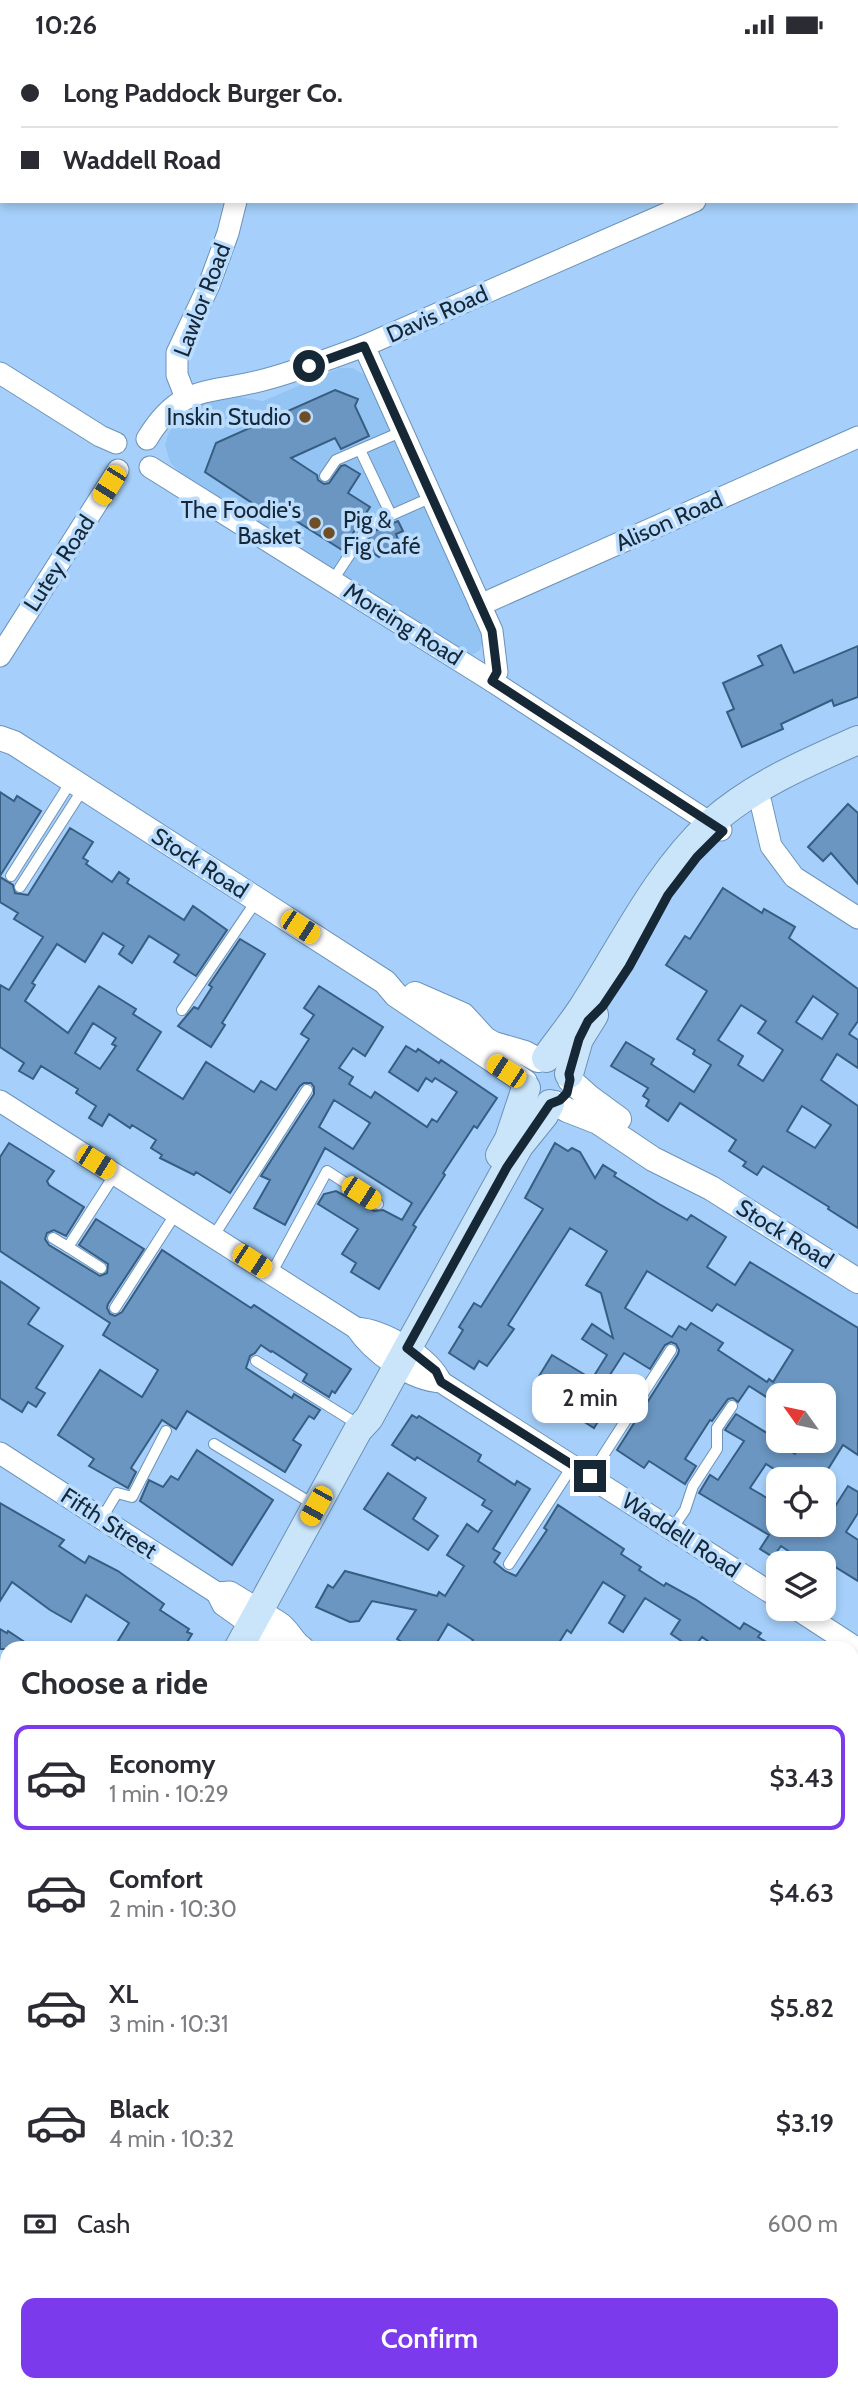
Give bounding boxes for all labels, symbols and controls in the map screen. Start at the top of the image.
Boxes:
text: 10:26 [35,9,97,41]
text: Long Paddock Burger Co. [63,77,343,109]
text: Waddell Road [63,144,221,176]
street label: Lawlor Road [168,239,236,361]
street label: Davis Road [382,279,492,349]
route start [293,350,325,382]
place label: Inskin Studio [167,403,291,431]
marker: Inskin Studio [297,409,313,425]
car [89,462,130,508]
street label: Alison Road [611,485,727,557]
place label: The Foodie's Basket [181,496,301,550]
place label: Pig & Fig Café [343,506,421,560]
street label: Lutey Road [17,509,101,617]
marker: The Foodie's Basket [307,515,323,531]
marker: Pig & Fig Café [321,525,337,541]
street label: Moreing Road [339,577,467,671]
street label: Stock Road [147,822,253,904]
car [277,907,324,947]
car [483,1051,530,1091]
car [73,1142,120,1182]
car [338,1173,385,1213]
street label: Stock Road [731,1193,839,1275]
car [229,1241,276,1281]
callout: 2 min [532,1375,648,1423]
north arrow [766,1383,836,1453]
map controls [766,1383,836,1621]
text: 2 min [562,1384,618,1412]
route end [574,1460,606,1492]
button: locate [766,1467,836,1537]
street label: Fifth Street [56,1482,162,1565]
car [297,1483,336,1529]
street label: Waddell Road [617,1486,745,1584]
button: layers [766,1551,836,1621]
text: Choose a ride [21,1663,208,1702]
icon: car [25,1746,88,1809]
text: Economy [109,1748,215,1780]
text: $3.43 [769,1762,834,1794]
text: 1 min · 10:29 [109,1780,229,1808]
icon: car [25,1861,88,1924]
text: Comfort [109,1863,203,1895]
text: $4.63 [769,1877,834,1909]
text: 2 min · 10:30 [109,1895,237,1923]
icon: car [25,1976,88,2039]
text: XL [109,1978,138,2010]
text: $5.82 [770,1992,834,2024]
text: 3 min · 10:31 [109,2010,229,2038]
icon: car [25,2091,88,2154]
text: Black [109,2093,169,2125]
text: $3.19 [776,2107,834,2139]
text: 4 min · 10:32 [109,2125,234,2153]
icon: cash [21,2205,59,2243]
text: Cash [77,2208,130,2240]
text: 600 m [767,2210,838,2238]
button: Confirm [21,2298,838,2378]

